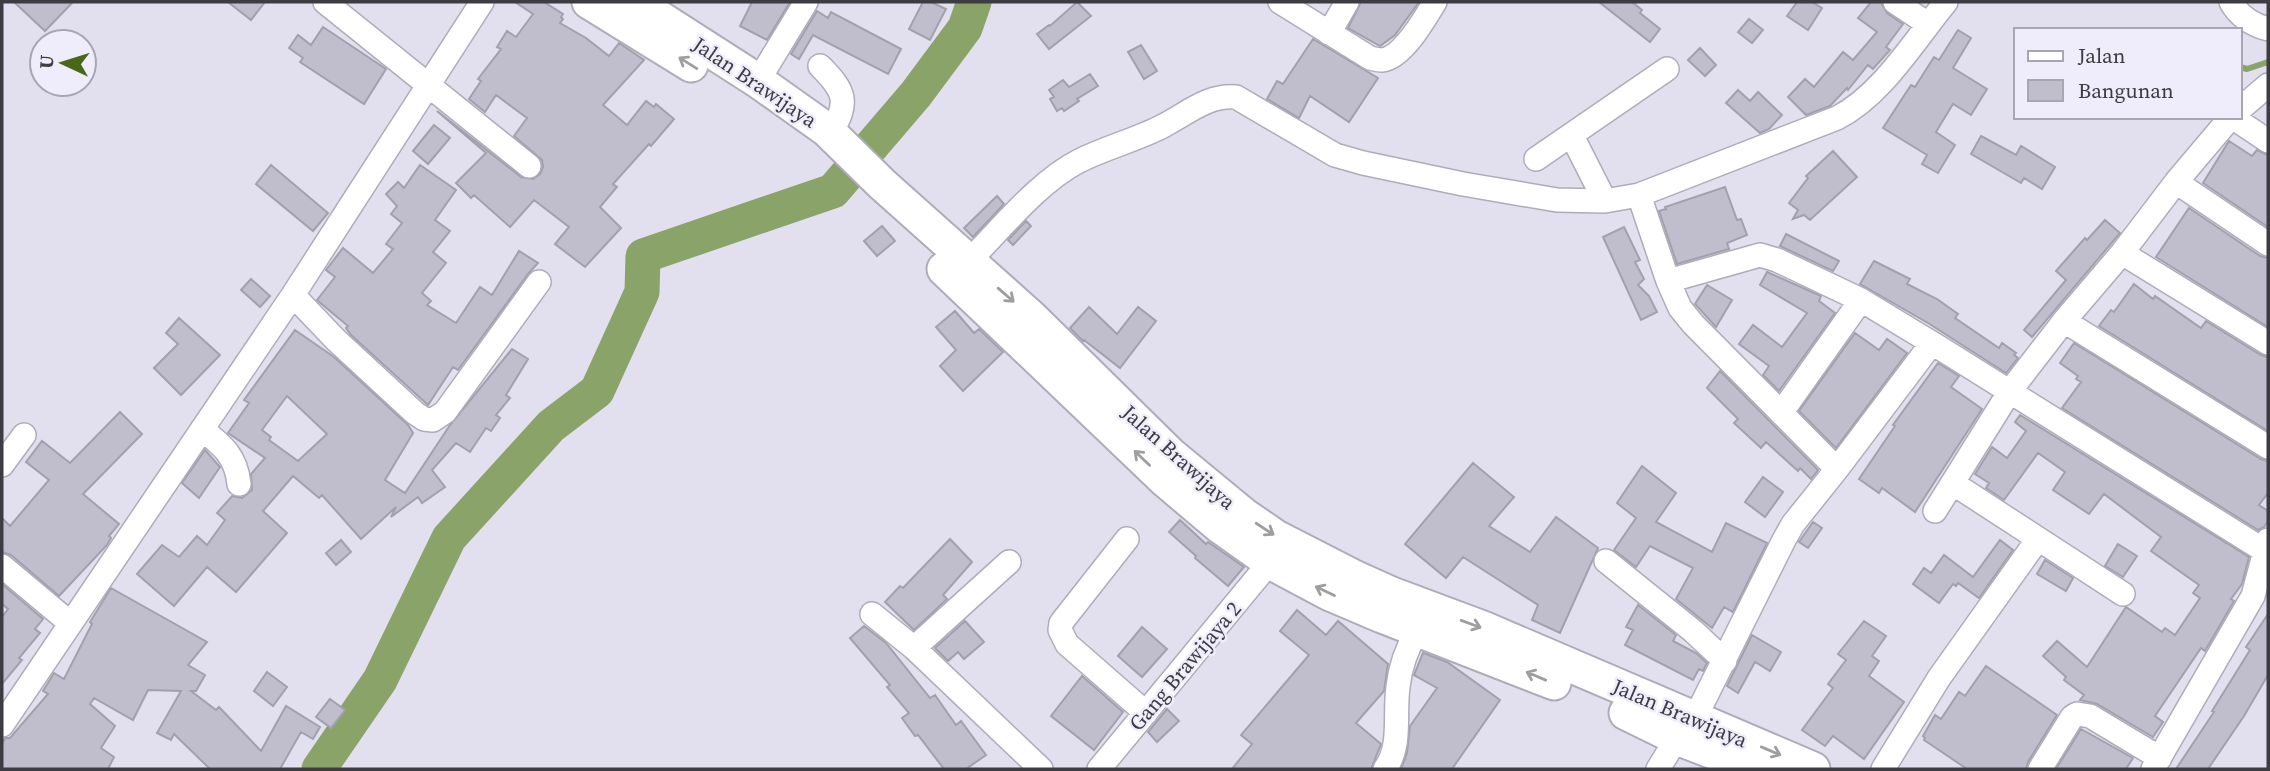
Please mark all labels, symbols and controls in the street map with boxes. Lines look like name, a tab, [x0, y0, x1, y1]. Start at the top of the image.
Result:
north arrow	[28, 28, 98, 98]
legend	[2014, 28, 2242, 119]
street label: Jalan Brawijaya	[686, 29, 823, 134]
text: Jalan	[2077, 41, 2126, 70]
text: U	[33, 54, 60, 70]
one-way arrow	[679, 56, 698, 71]
text: Bangunan	[2078, 76, 2174, 105]
one-way arrow	[997, 287, 1015, 303]
street label: Jalan Brawijaya	[1115, 397, 1242, 516]
one-way arrow	[1134, 449, 1151, 466]
one-way arrow	[1255, 522, 1274, 536]
one-way arrow	[1315, 583, 1336, 597]
street label: Gang Brawijaya 2	[1122, 595, 1248, 737]
one-way arrow	[1460, 618, 1482, 631]
one-way arrow	[1526, 669, 1547, 682]
street label: Jalan Brawijaya	[1607, 671, 1752, 755]
one-way arrow	[1760, 745, 1781, 758]

